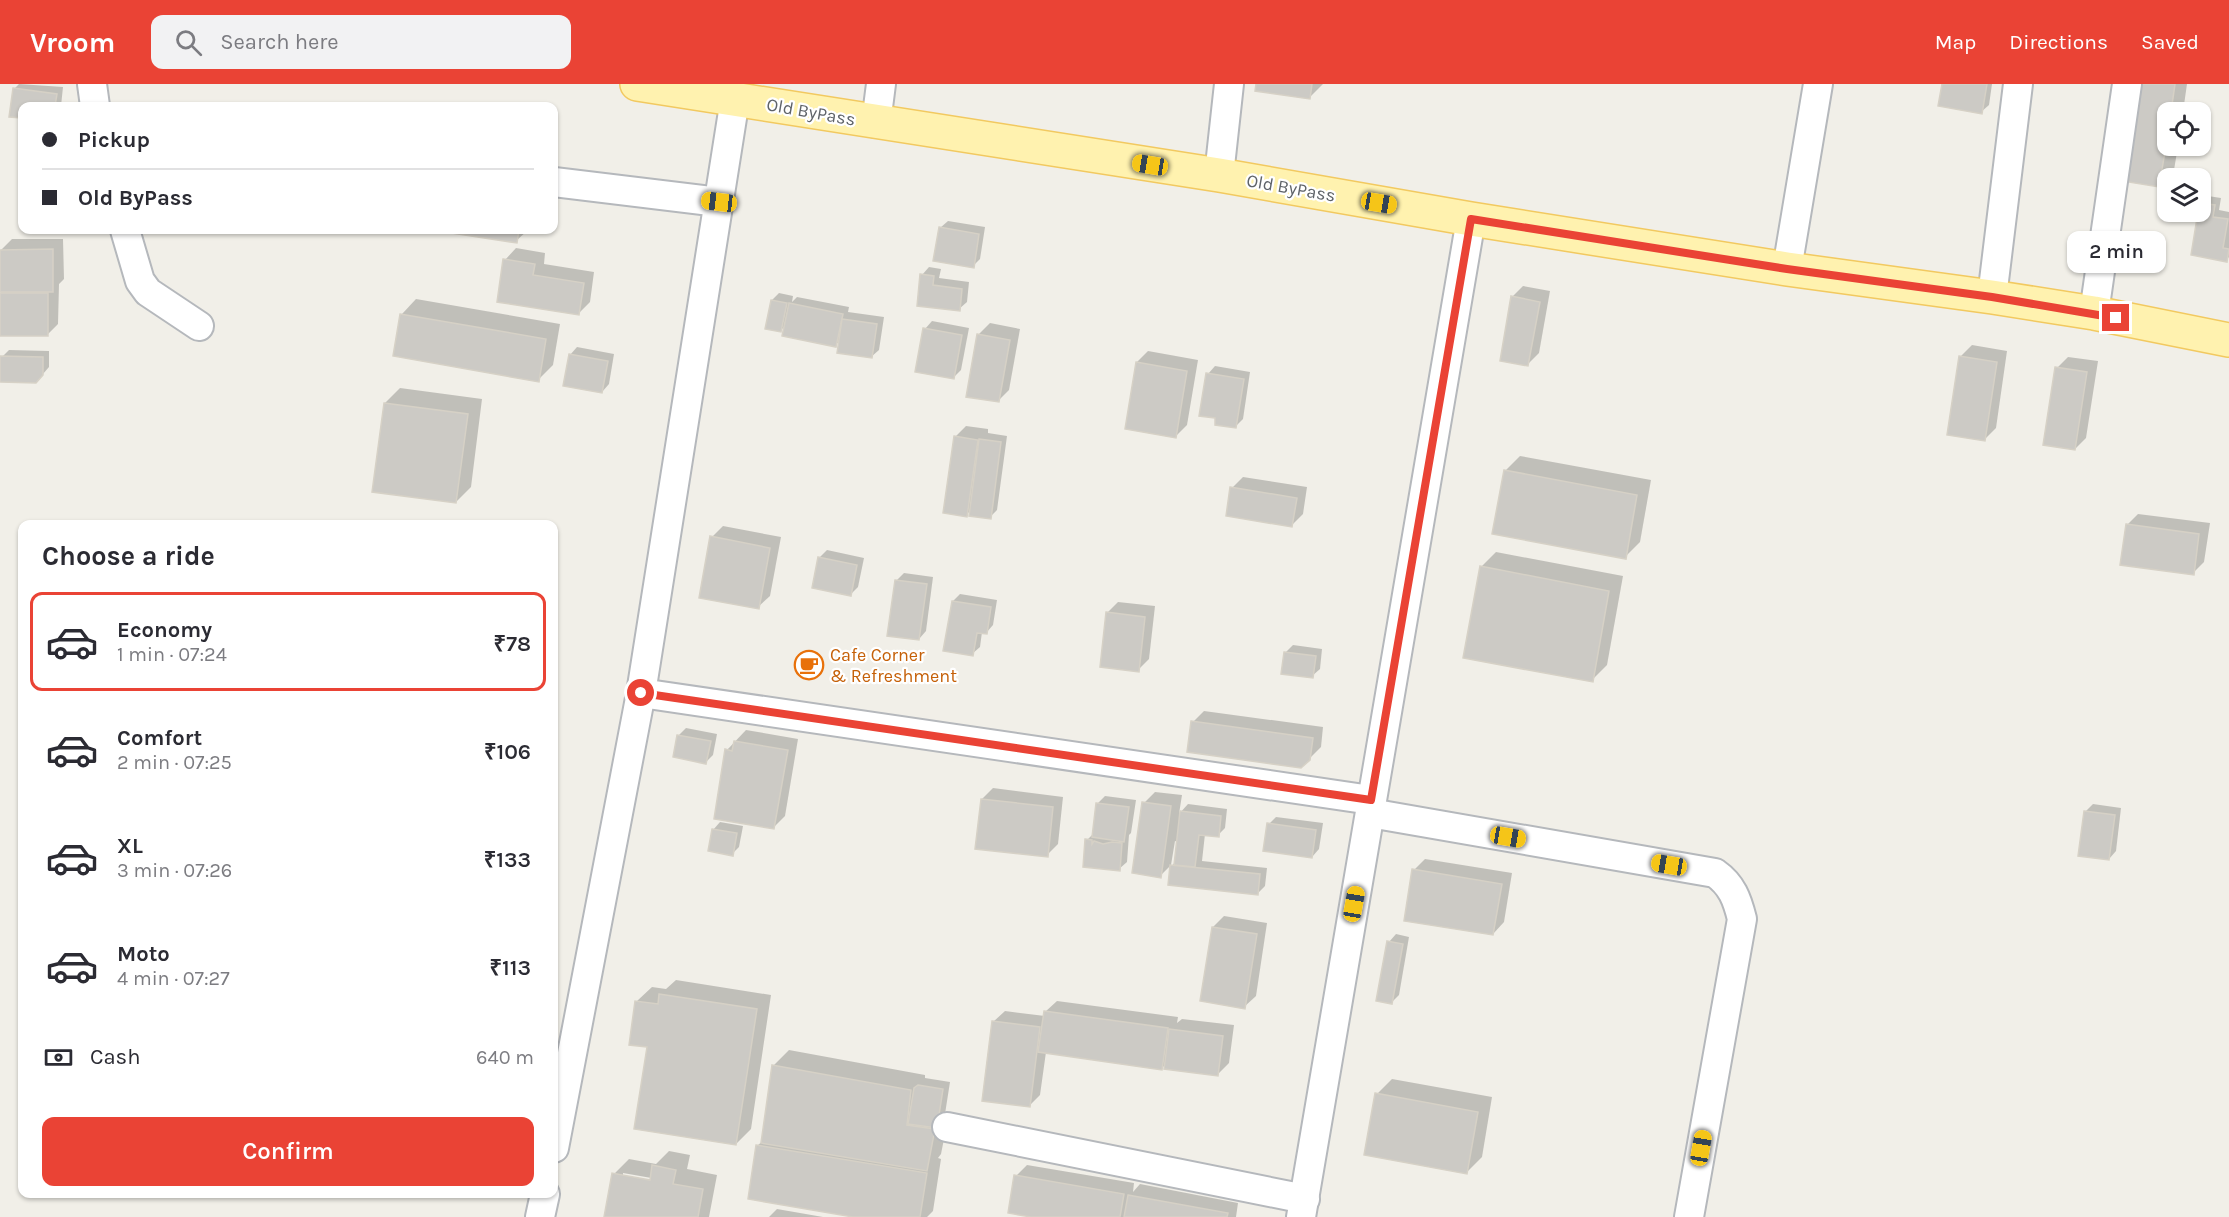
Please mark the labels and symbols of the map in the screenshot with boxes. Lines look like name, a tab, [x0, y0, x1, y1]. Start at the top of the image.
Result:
street label: Old ByPass	[765, 93, 857, 131]
car	[1131, 153, 1169, 177]
street label: Old ByPass	[1245, 169, 1337, 207]
car	[700, 191, 738, 213]
car	[1360, 191, 1398, 215]
callout: 2 min	[2066, 231, 2166, 273]
route end	[2102, 304, 2129, 331]
place label: Cafe Corner & Refreshment	[830, 644, 957, 687]
cafe icon: Cafe Corner & Refreshment	[793, 649, 825, 681]
route start	[627, 679, 654, 706]
car	[1489, 825, 1527, 849]
car	[1650, 853, 1688, 877]
car	[1342, 885, 1366, 923]
car	[1689, 1129, 1713, 1167]

